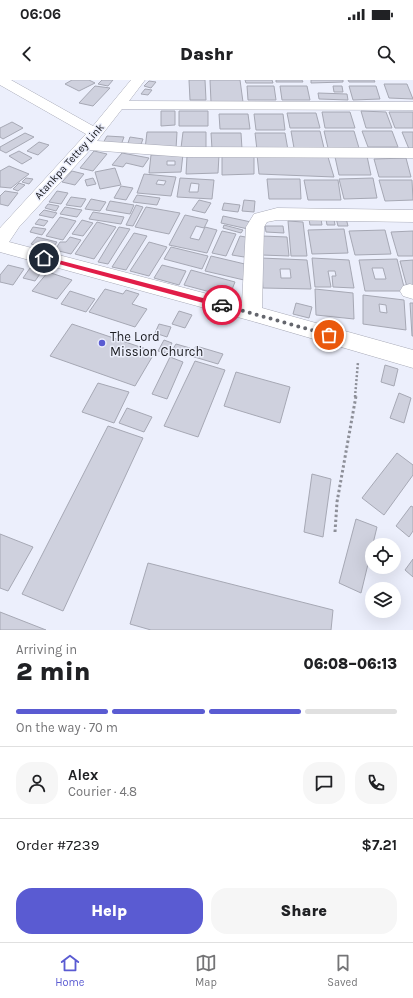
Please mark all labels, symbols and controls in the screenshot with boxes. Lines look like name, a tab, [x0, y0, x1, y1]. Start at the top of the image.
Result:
text: 06:06	[20, 5, 61, 23]
icon: back	[16, 43, 38, 65]
text: Dashr	[180, 43, 233, 65]
icon: search	[375, 43, 397, 65]
street label: Atankpa Tettey Link	[32, 121, 107, 202]
pin	[27, 241, 61, 275]
icon: home	[33, 247, 55, 269]
courier	[202, 285, 242, 325]
icon: car	[211, 294, 233, 316]
pin	[312, 318, 346, 352]
icon: bag	[318, 324, 340, 346]
place label: The Lord Mission Church	[110, 329, 203, 359]
marker: The Lord Mission Church	[97, 338, 107, 348]
map controls	[365, 538, 401, 618]
button: locate	[365, 538, 401, 574]
button: layers	[365, 582, 401, 618]
text: Arriving in	[16, 642, 77, 657]
text: 06:08–06:13	[304, 655, 397, 673]
text: 2 min	[16, 656, 91, 687]
text: On the way · 70 m	[16, 720, 118, 735]
button: person	[16, 762, 58, 804]
button: chat	[303, 762, 345, 804]
button: phone	[355, 762, 397, 804]
text: Alex	[68, 766, 98, 784]
text: Courier · 4.8	[68, 784, 137, 799]
text: Order #7239	[16, 836, 99, 854]
text: $7.21	[362, 836, 397, 854]
button: Help	[16, 888, 203, 934]
button: Share	[211, 888, 397, 934]
tab: Home	[55, 952, 85, 989]
tab: Map	[195, 952, 217, 989]
tab: Saved	[327, 952, 358, 989]

